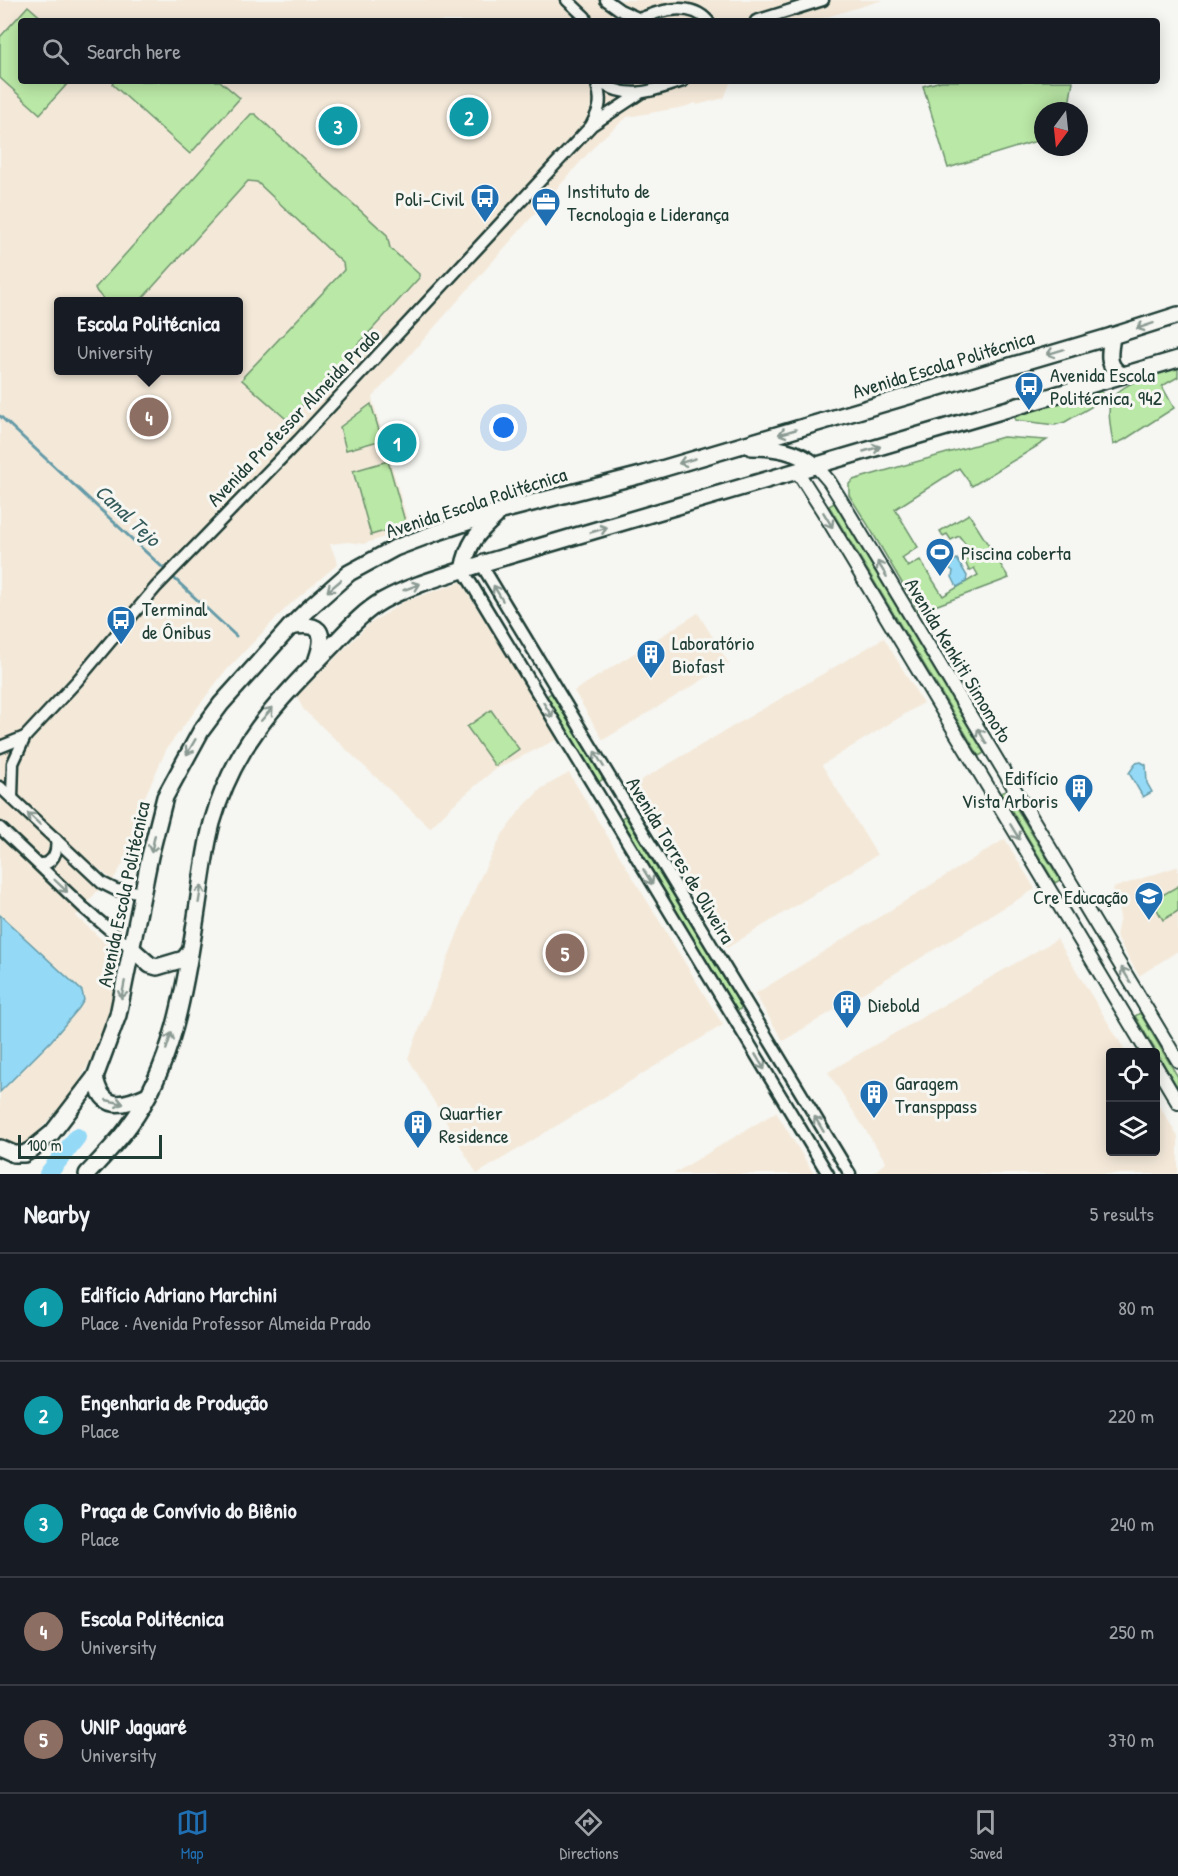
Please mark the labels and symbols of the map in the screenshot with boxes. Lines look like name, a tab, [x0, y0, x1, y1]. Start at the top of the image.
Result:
pin: 2	[450, 94, 488, 140]
north arrow	[1034, 102, 1088, 156]
pin: 3	[318, 104, 358, 148]
place label: Instituto de Tecnologia e Liderança	[567, 177, 729, 227]
bus stop icon: Poli-Civil	[469, 182, 501, 224]
place label: Poli-Civil	[395, 185, 465, 212]
office icon: Instituto de Tecnologia e Liderança	[530, 186, 562, 228]
one-way arrow	[1136, 321, 1155, 332]
street label: Avenida Professor Almeida Prado	[201, 322, 385, 512]
street label: Avenida Escola Politécnica	[849, 323, 1037, 405]
one-way arrow	[1046, 347, 1065, 358]
place label: Avenida Escola Politécnica, 942	[1050, 361, 1163, 411]
bus stop icon: Avenida Escola Politécnica, 942	[1013, 370, 1045, 412]
pin: 4	[130, 394, 168, 440]
your location	[489, 413, 518, 442]
pin: 1	[378, 420, 416, 466]
one-way arrow	[778, 427, 797, 438]
one-way arrow	[862, 443, 881, 454]
one-way arrow	[678, 456, 697, 467]
street label: Avenida Escola Politécnica	[382, 460, 570, 544]
water label: Canal Tejo	[89, 477, 168, 554]
one-way arrow	[823, 511, 835, 528]
one-way arrow	[589, 524, 608, 535]
sports icon: Piscina coberta	[924, 536, 956, 578]
place label: Piscina coberta	[961, 539, 1071, 566]
one-way arrow	[876, 561, 888, 578]
street label: Avenida Kenkiti Simomoto	[899, 573, 1019, 747]
one-way arrow	[326, 580, 342, 593]
one-way arrow	[403, 580, 421, 591]
one-way arrow	[492, 585, 504, 602]
place label: Terminal de Ônibus	[142, 595, 211, 645]
bus stop icon: Terminal de Ônibus	[105, 604, 137, 646]
place label: Laboratório Biofast	[672, 629, 754, 679]
building icon: Laboratório Biofast	[635, 638, 667, 680]
one-way arrow	[542, 701, 554, 718]
one-way arrow	[261, 706, 274, 722]
one-way arrow	[976, 728, 988, 745]
one-way arrow	[184, 738, 196, 755]
one-way arrow	[593, 751, 605, 768]
place label: Edifício Vista Arboris	[962, 764, 1058, 814]
street label: Avenida Torres de Oliveira	[621, 772, 742, 948]
building icon: Edifício Vista Arboris	[1063, 772, 1095, 814]
street label: Avenida Escola Politécnica	[90, 799, 156, 989]
one-way arrow	[27, 812, 42, 826]
one-way arrow	[1009, 823, 1021, 840]
one-way arrow	[147, 834, 158, 853]
one-way arrow	[643, 868, 655, 885]
one-way arrow	[54, 878, 69, 893]
school or university icon: Cre Educação	[1133, 880, 1165, 922]
place label: Cre Educação	[1033, 883, 1128, 910]
one-way arrow	[194, 884, 205, 904]
pin: 5	[546, 930, 584, 976]
one-way arrow	[1120, 967, 1132, 984]
one-way arrow	[117, 980, 128, 1000]
building icon: Diebold	[831, 988, 863, 1030]
place label: Diebold	[868, 991, 920, 1018]
one-way arrow	[165, 1032, 176, 1051]
one-way arrow	[755, 1053, 767, 1070]
place label: Garagem Transppass	[895, 1069, 977, 1119]
building icon: Garagem Transppass	[858, 1078, 890, 1120]
one-way arrow	[105, 1096, 124, 1108]
place label: Quartier Residence	[439, 1099, 509, 1149]
building icon: Quartier Residence	[402, 1108, 434, 1150]
one-way arrow	[813, 1116, 825, 1133]
scale bar	[18, 1132, 162, 1160]

